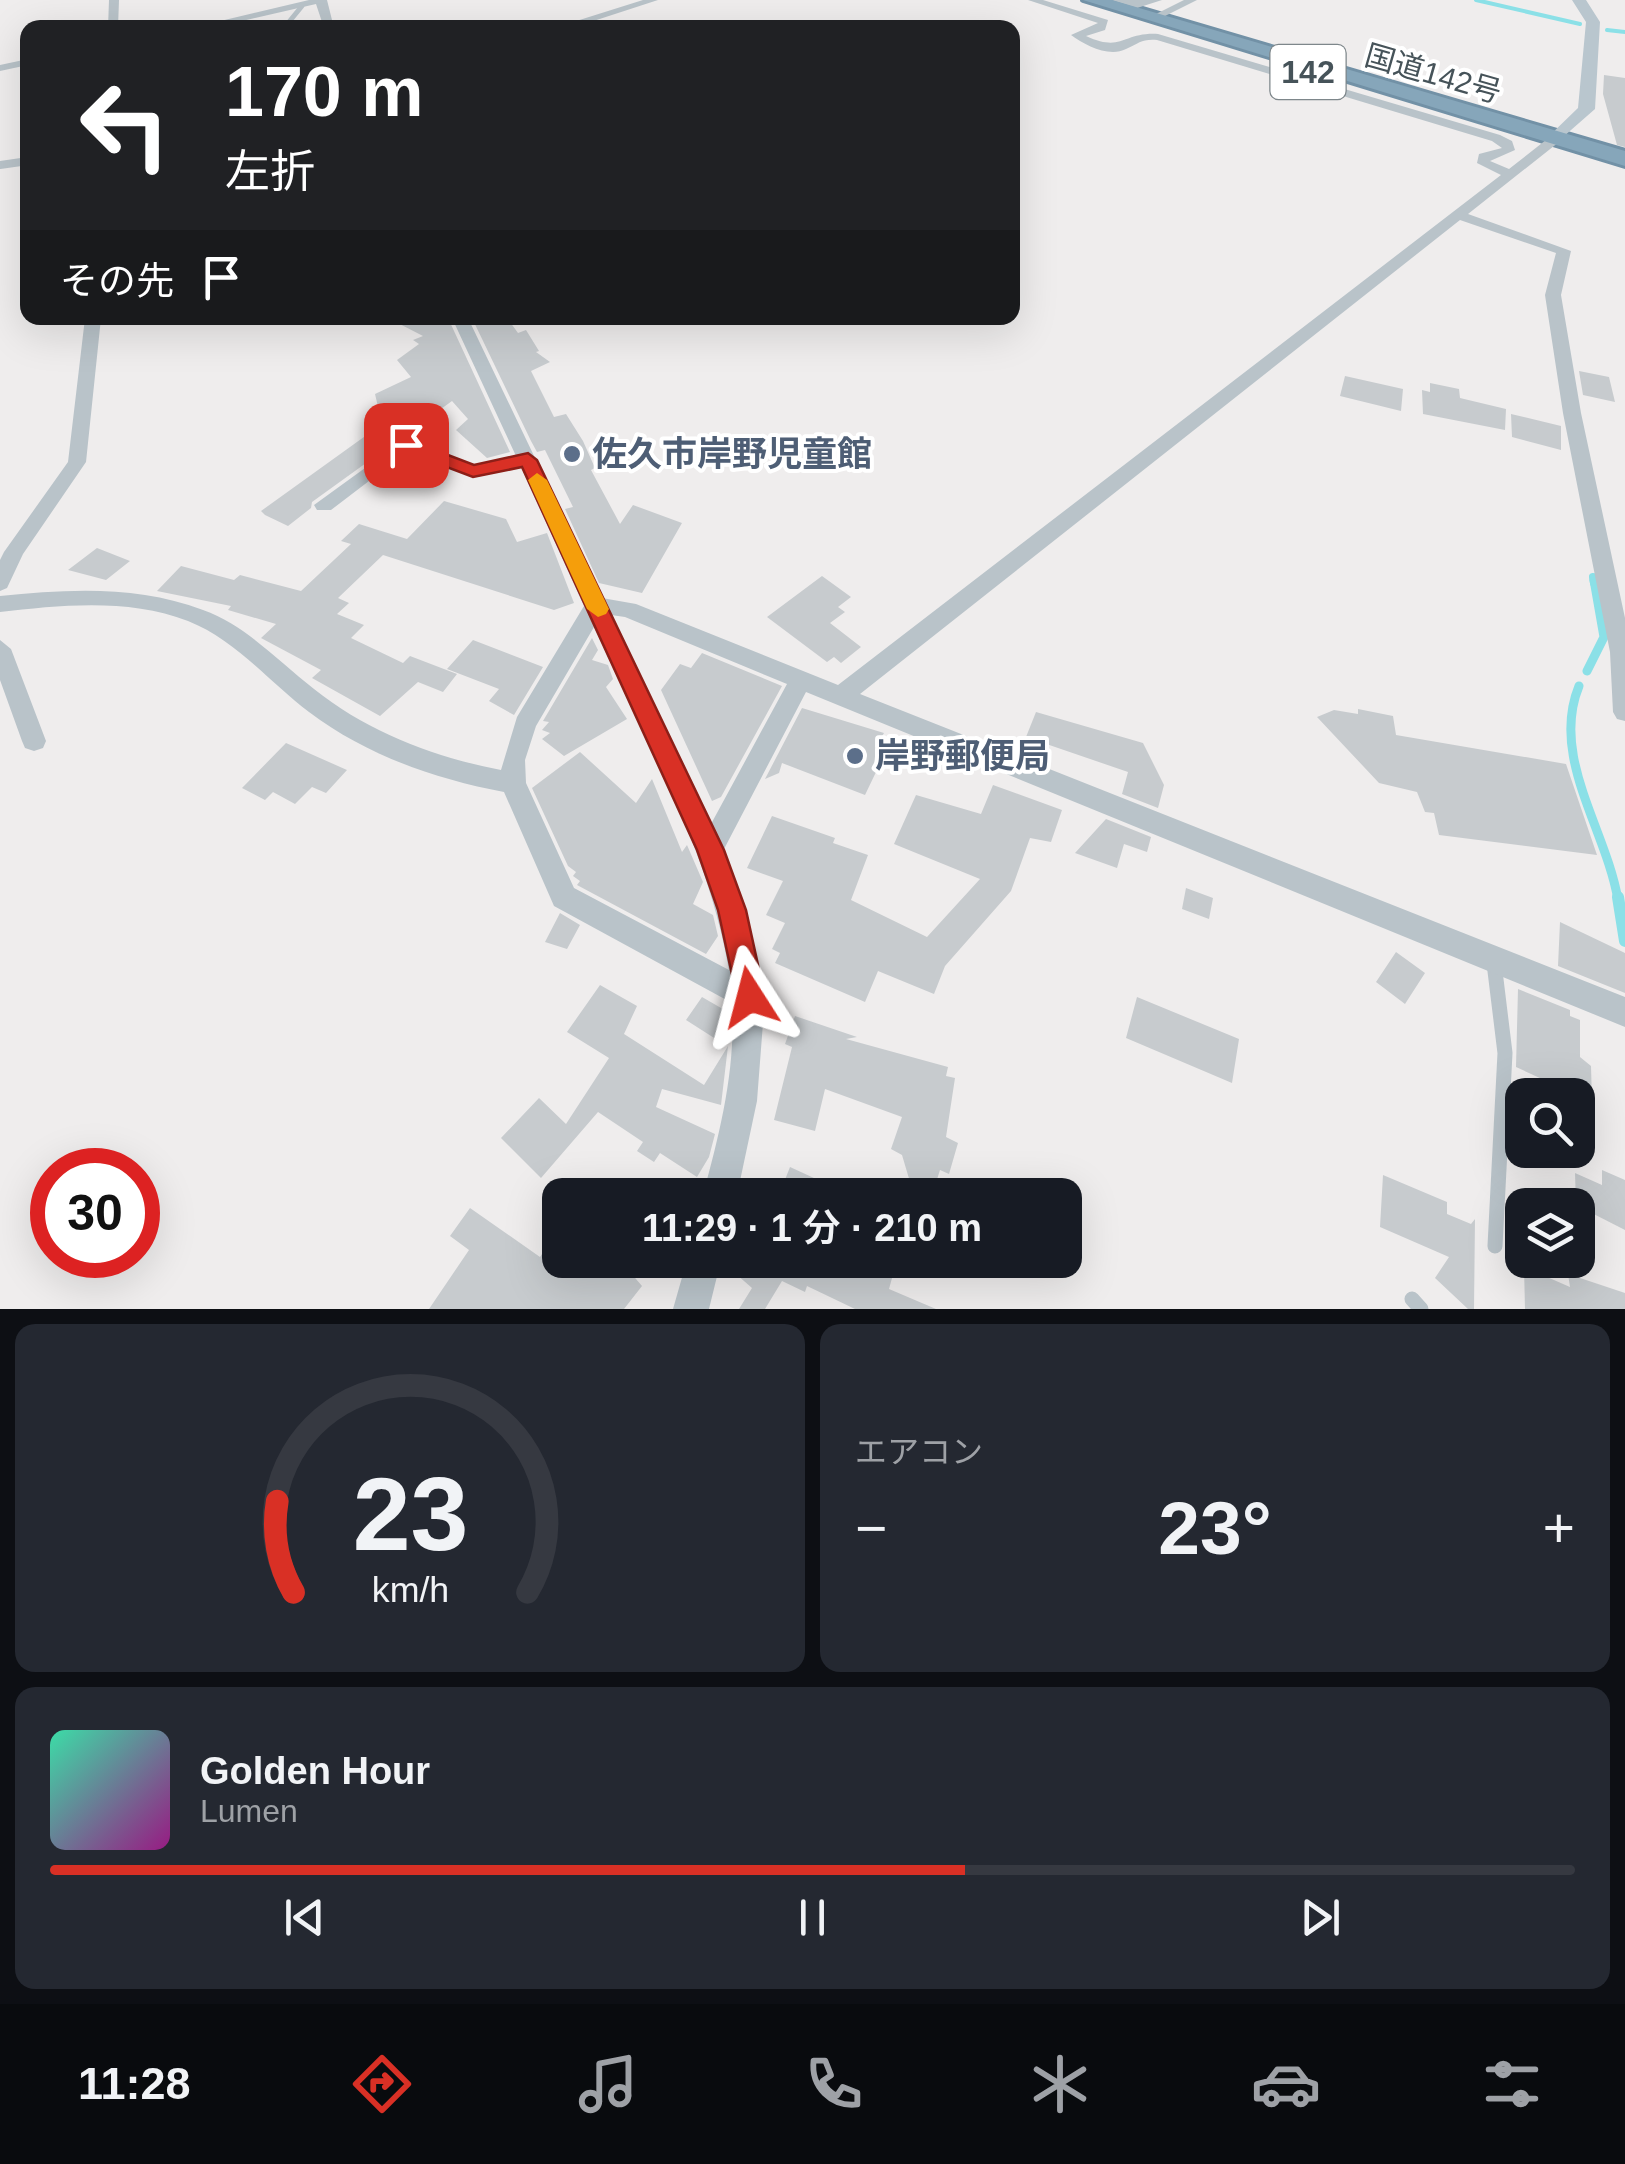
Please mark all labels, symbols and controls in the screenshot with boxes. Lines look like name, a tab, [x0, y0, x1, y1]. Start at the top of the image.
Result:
street label: 国道142号	[1361, 38, 1505, 109]
road number: 142	[1270, 45, 1346, 99]
text: 170 m	[225, 53, 423, 131]
icon: left	[60, 60, 190, 190]
text: 左折	[225, 146, 315, 197]
icon: arrive	[194, 250, 249, 305]
text: その先	[60, 260, 174, 302]
pin	[364, 403, 449, 488]
icon: arrive	[379, 418, 434, 473]
place label: 佐久市岸野児童館	[592, 434, 872, 473]
marker: 佐久市岸野児童館	[561, 443, 583, 465]
place label: 岸野郵便局	[875, 736, 1050, 775]
marker: 岸野郵便局	[844, 745, 866, 767]
position arrow	[698, 945, 802, 1049]
map controls	[1505, 1078, 1595, 1278]
button: search	[1505, 1078, 1595, 1168]
speed limit sign: 30	[30, 1148, 160, 1278]
button: layers	[1505, 1188, 1595, 1278]
text: 11:29 · 1 分 · 210 m	[642, 1207, 982, 1249]
text: エアコン	[855, 1434, 983, 1470]
text: 23	[352, 1456, 468, 1572]
text: 23°	[1158, 1486, 1272, 1570]
text: −	[855, 1497, 887, 1559]
text: +	[1543, 1497, 1575, 1559]
text: km/h	[371, 1570, 449, 1610]
text: Golden Hour	[200, 1750, 430, 1792]
text: Lumen	[200, 1793, 298, 1829]
icon: previous	[277, 1890, 332, 1945]
icon: pause	[785, 1890, 840, 1945]
icon: next	[1293, 1890, 1348, 1945]
icon: directions	[347, 2049, 417, 2119]
icon: music	[573, 2049, 643, 2119]
icon: phone	[799, 2049, 869, 2119]
icon: climate	[1025, 2049, 1095, 2119]
icon: car	[1251, 2049, 1321, 2119]
icon: filters	[1477, 2049, 1547, 2119]
text: 11:28	[78, 2058, 191, 2109]

